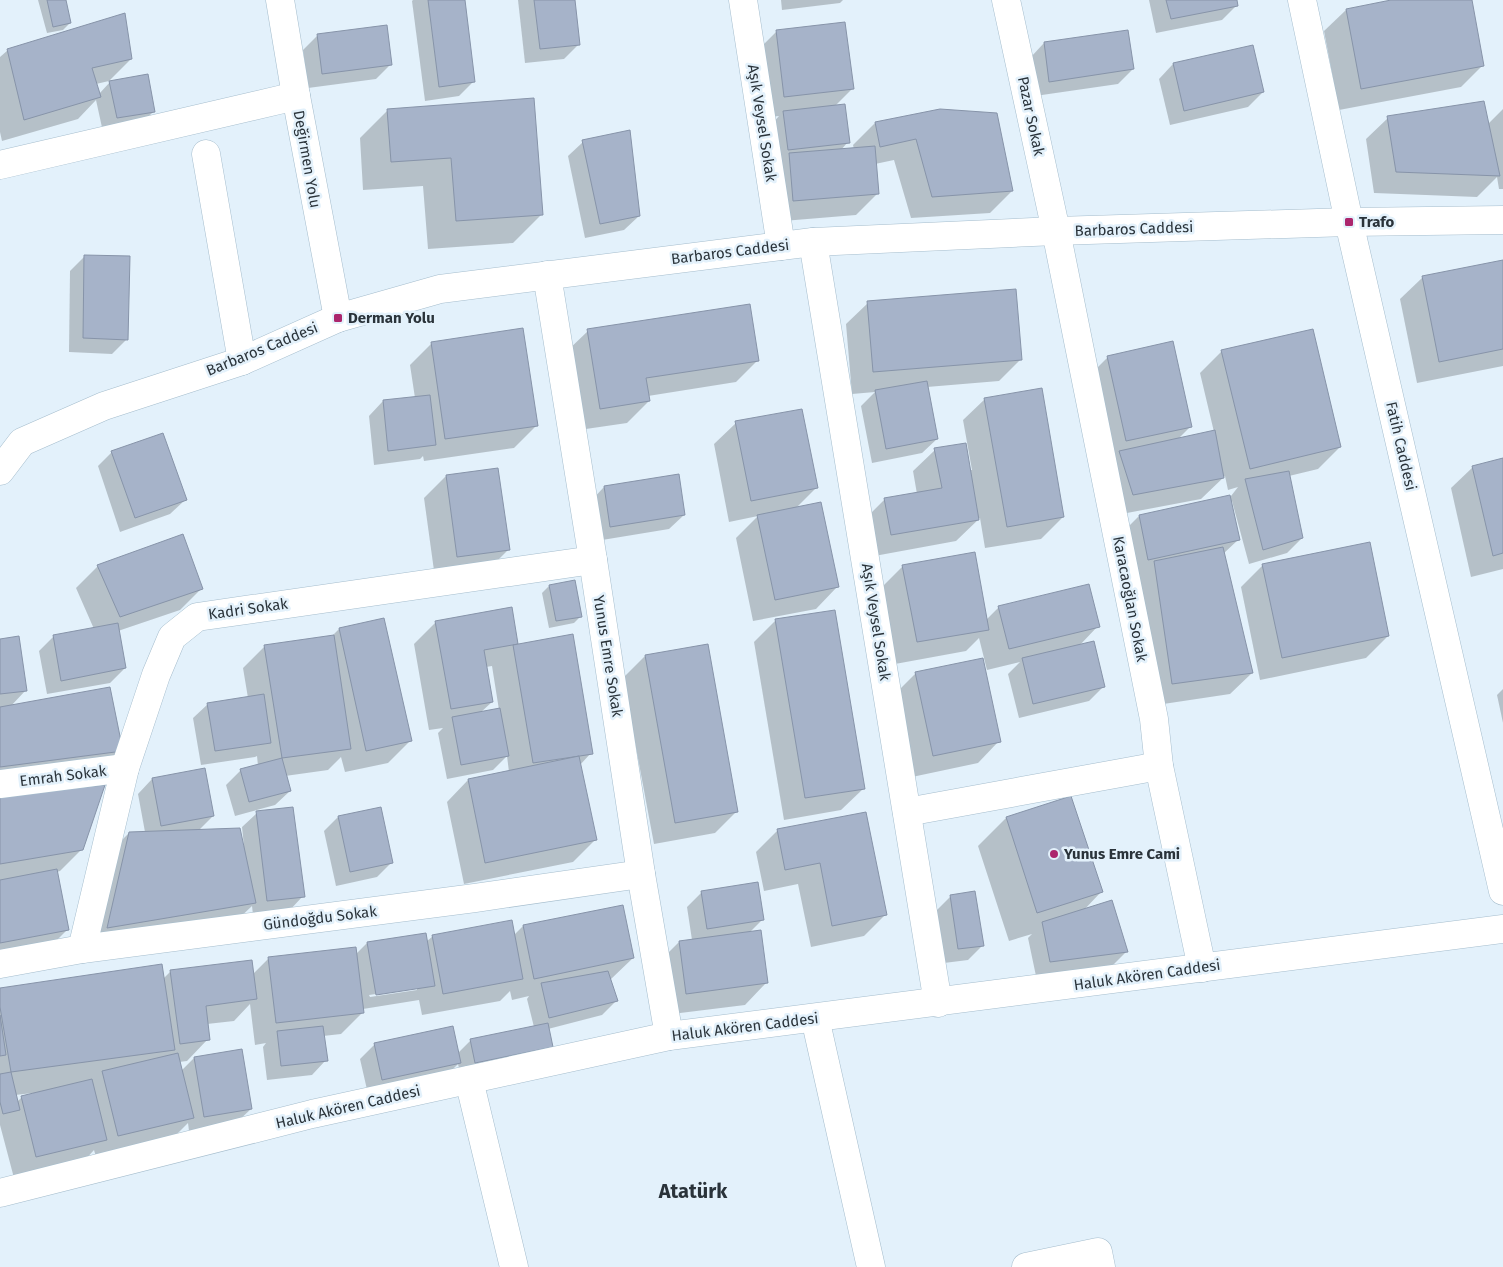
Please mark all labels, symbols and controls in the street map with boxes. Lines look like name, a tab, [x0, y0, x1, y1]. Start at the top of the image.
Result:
street label: Aşık Veysel Sokak	[744, 63, 780, 183]
street label: Pazar Sokak	[1014, 75, 1048, 158]
street label: Değirmen Yolu	[290, 109, 324, 209]
place label: Trafo	[1359, 213, 1395, 231]
marker: Trafo	[1343, 216, 1355, 228]
street label: Barbaros Caddesi	[1074, 218, 1194, 240]
street label: Barbaros Caddesi	[670, 236, 790, 268]
place label: Derman Yolu	[348, 309, 435, 327]
marker: Derman Yolu	[332, 312, 344, 324]
street label: Barbaros Caddesi	[204, 318, 320, 380]
street label: Fatih Caddesi	[1382, 400, 1420, 492]
street label: Karacaoğlan Sokak	[1109, 535, 1151, 664]
street label: Aşık Veysel Sokak	[858, 562, 894, 682]
street label: Kadri Sokak	[207, 594, 289, 623]
street label: Yunus Emre Sokak	[589, 594, 627, 719]
street label: Emrah Sokak	[19, 762, 108, 790]
place label: Yunus Emre Cami	[1063, 845, 1180, 863]
marker: Yunus Emre Cami	[1048, 848, 1060, 860]
street label: Gündoğdu Sokak	[262, 902, 378, 934]
street label: Haluk Akören Caddesi	[1072, 956, 1222, 994]
street label: Haluk Akören Caddesi	[670, 1009, 820, 1045]
street label: Haluk Akören Caddesi	[274, 1082, 422, 1132]
district label: Atatürk	[658, 1179, 728, 1203]

